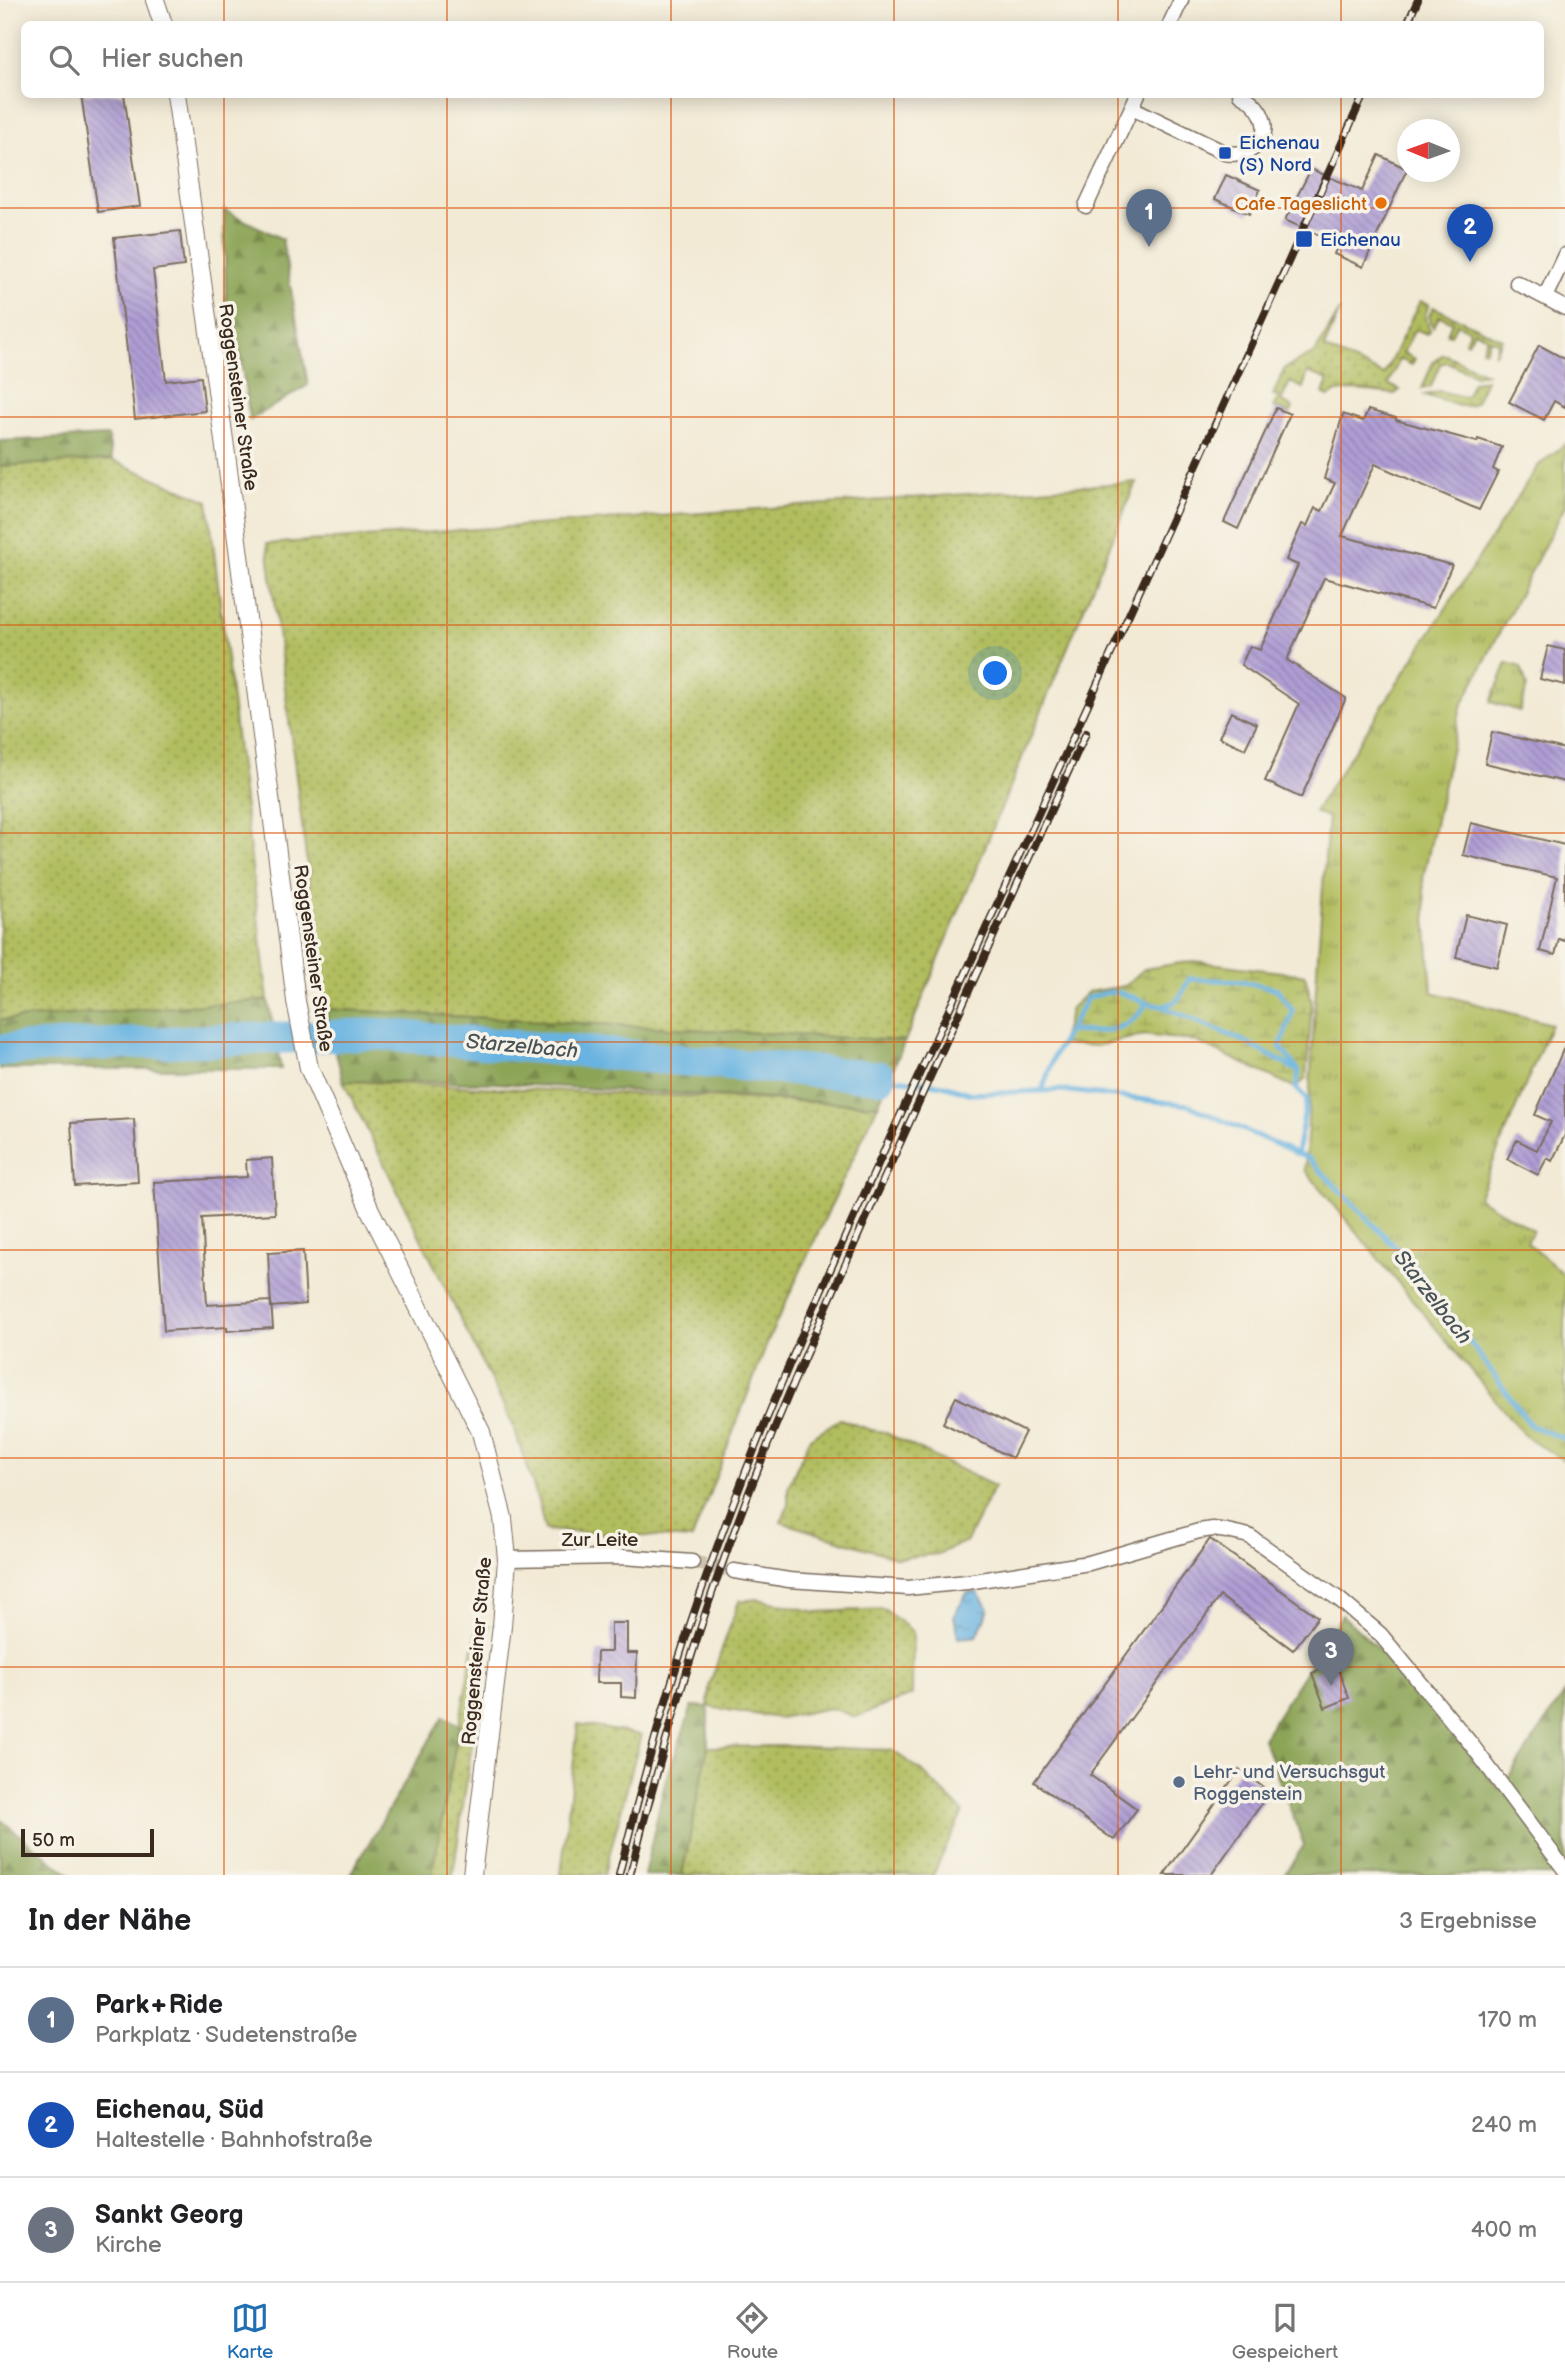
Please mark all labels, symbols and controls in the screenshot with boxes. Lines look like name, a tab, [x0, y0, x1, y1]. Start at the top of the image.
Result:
search box	[21, 21, 1544, 98]
icon: search	[45, 41, 83, 79]
text: Hier suchen	[101, 44, 244, 75]
north arrow	[1397, 119, 1460, 182]
place label: Eichenau (S) Nord	[1239, 132, 1320, 177]
marker: Eichenau (S) Nord	[1217, 145, 1233, 161]
pin: 1	[1126, 189, 1172, 247]
place label: Cafe Tageslicht	[1235, 193, 1367, 216]
marker: Cafe Tageslicht	[1373, 195, 1389, 211]
pin: 2	[1447, 204, 1493, 262]
marker: Eichenau	[1294, 229, 1314, 249]
place label: Eichenau	[1320, 229, 1401, 252]
street label: Roggensteiner Straße	[213, 302, 262, 492]
your location	[978, 656, 1012, 690]
street label: Roggensteiner Straße	[288, 863, 337, 1053]
water label: Starzelbach	[465, 1029, 580, 1064]
water label: Starzelbach	[1388, 1245, 1477, 1350]
street label: Zur Leite	[561, 1529, 638, 1552]
street label: Roggensteiner Straße	[458, 1556, 497, 1746]
pin: 3	[1308, 1628, 1354, 1686]
place label: Lehr- und Versuchsgut Roggenstein	[1193, 1761, 1385, 1806]
marker: Lehr- und Versuchsgut Roggenstein	[1171, 1774, 1187, 1790]
scale bar	[21, 1826, 154, 1858]
text: 50 m	[32, 1829, 75, 1852]
text: In der Nähe	[28, 1903, 191, 1939]
text: 3 Ergebnisse	[1399, 1907, 1537, 1935]
text: Park+Ride	[95, 1990, 223, 2021]
text: 1	[46, 2006, 56, 2034]
text: 170 m	[1478, 2006, 1537, 2034]
text: Parkplatz · Sudetenstraße	[95, 2021, 357, 2049]
text: Eichenau, Süd	[95, 2095, 264, 2126]
text: 2	[44, 2111, 58, 2139]
text: 240 m	[1471, 2111, 1537, 2139]
text: Haltestelle · Bahnhofstraße	[95, 2126, 373, 2154]
text: Sankt Georg	[95, 2200, 243, 2231]
text: 3	[44, 2216, 58, 2244]
text: 400 m	[1471, 2216, 1537, 2244]
text: Kirche	[95, 2231, 162, 2259]
tab: Karte	[227, 2299, 273, 2364]
tab: Route	[727, 2299, 778, 2364]
tab: Gespeichert	[1232, 2299, 1338, 2364]

